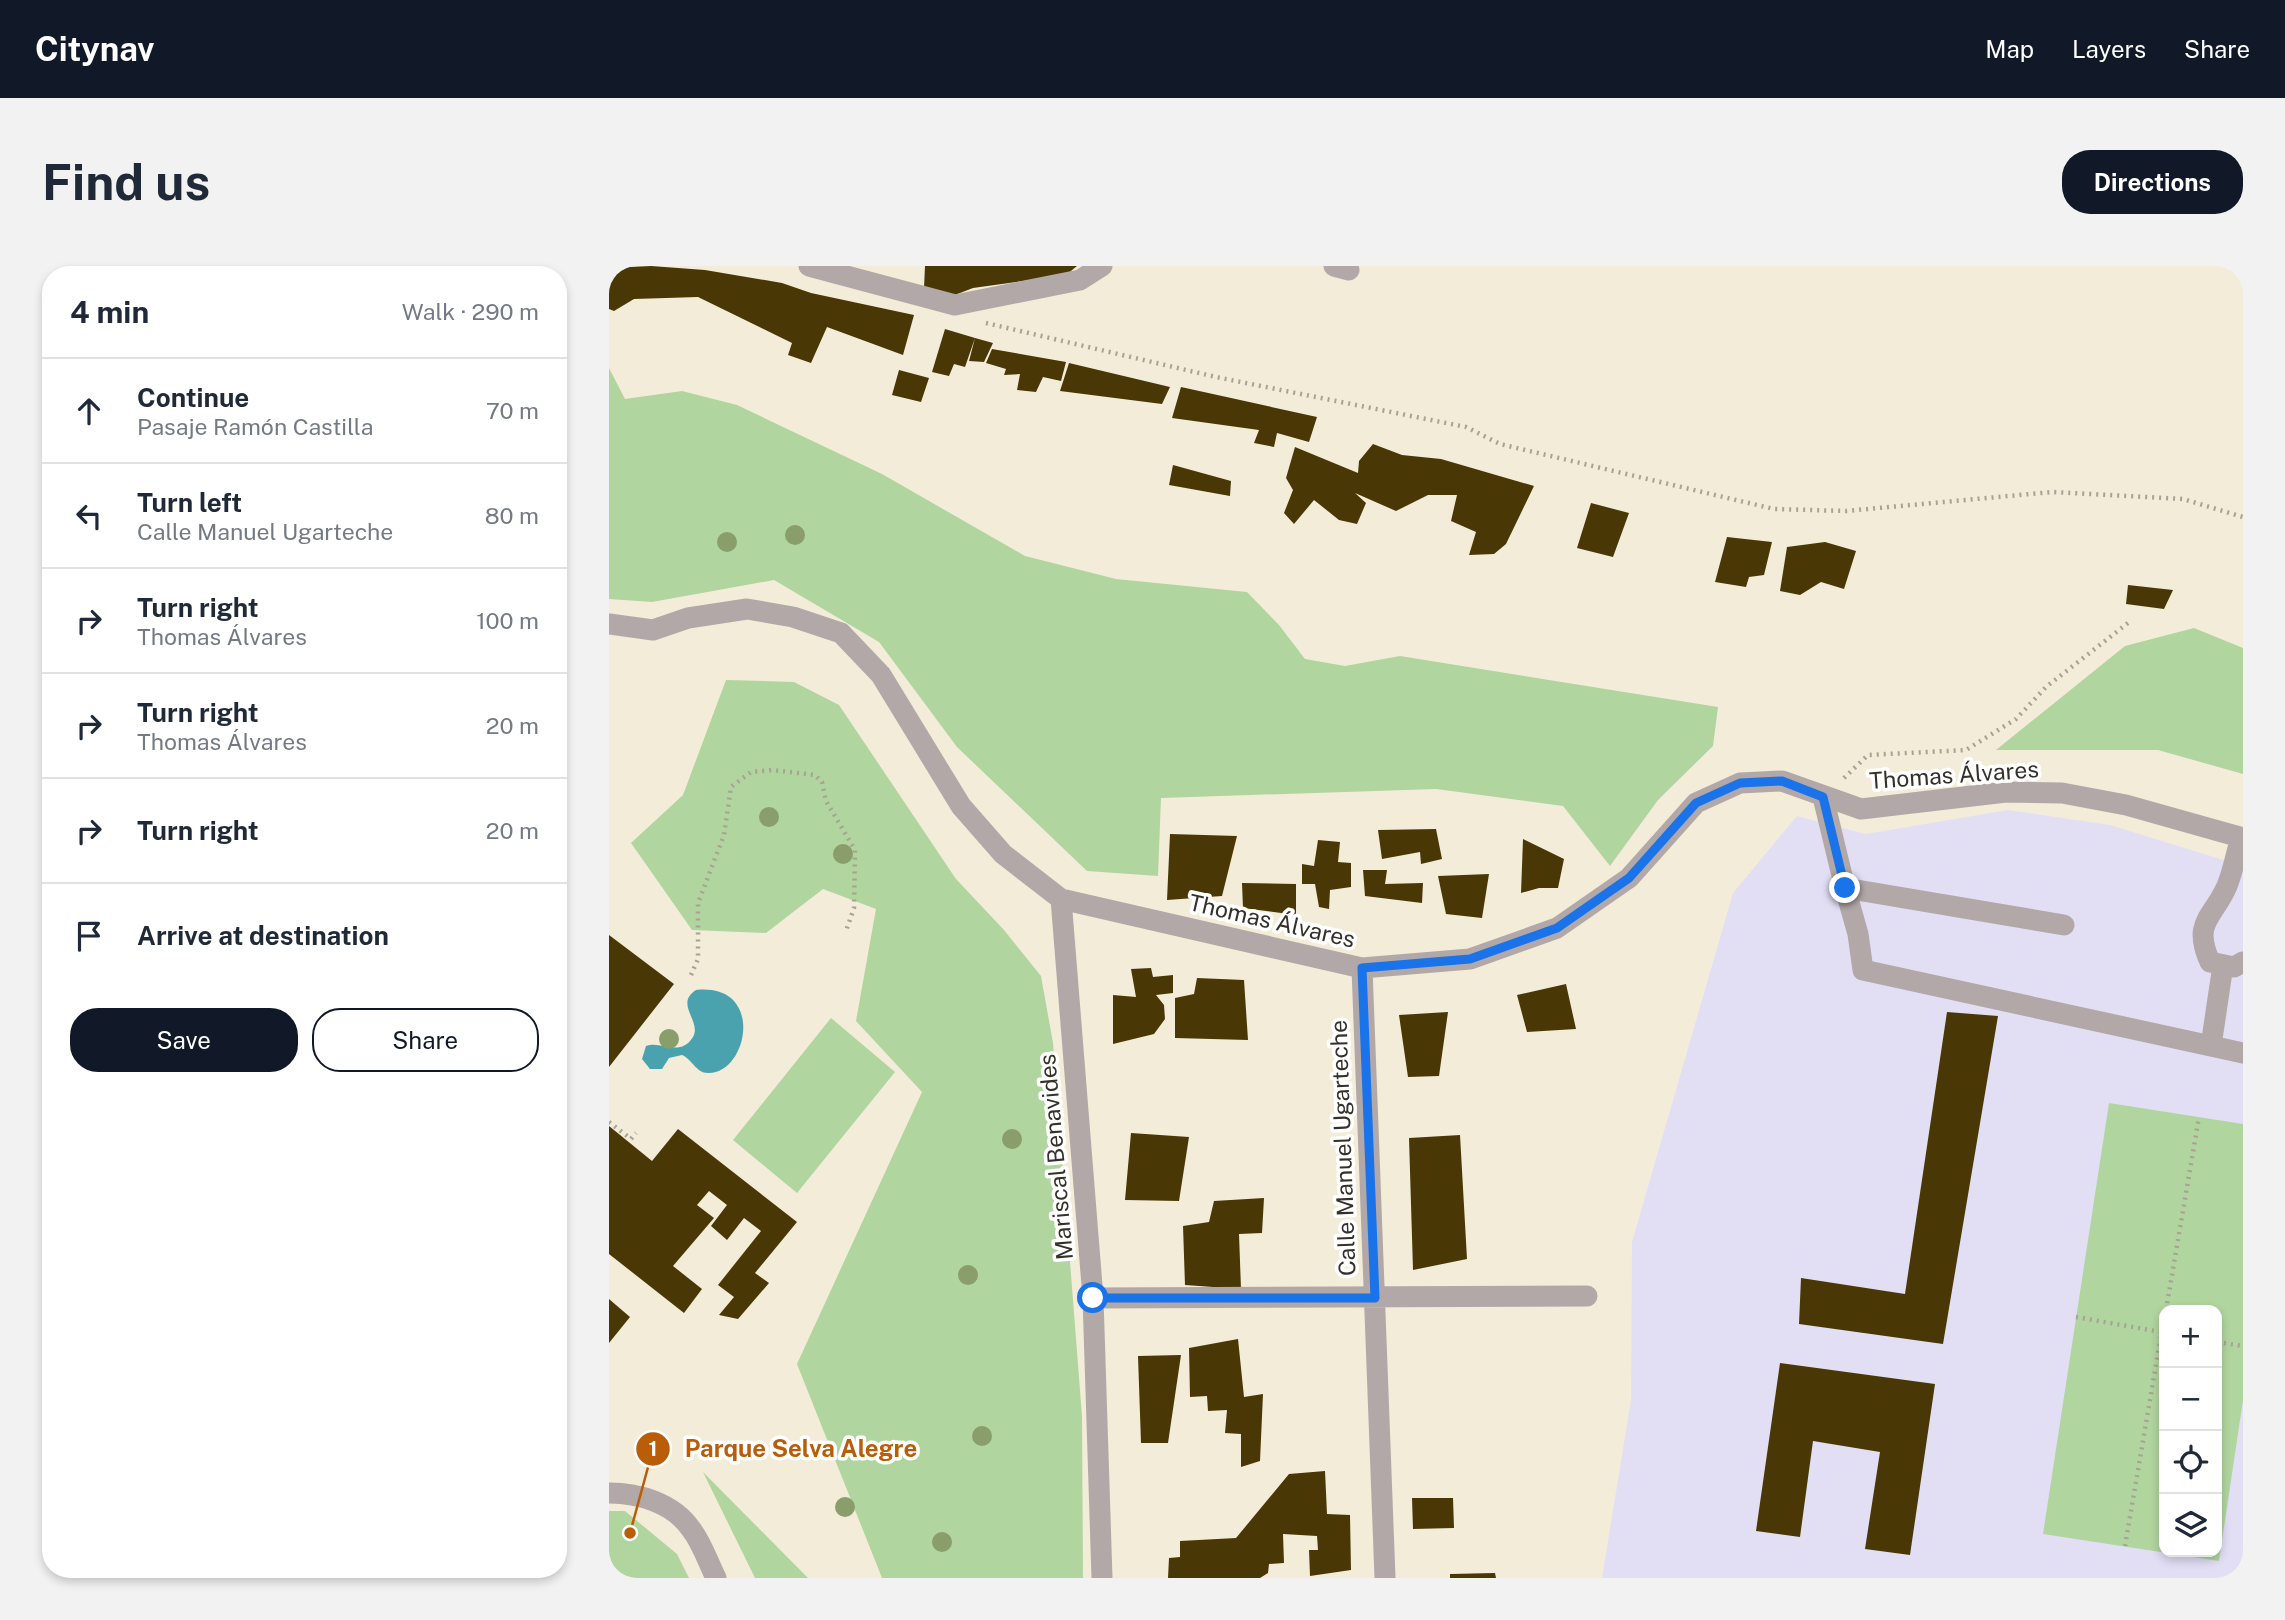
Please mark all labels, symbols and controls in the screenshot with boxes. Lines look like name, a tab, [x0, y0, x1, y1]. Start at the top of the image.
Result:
text: Citynav	[35, 30, 155, 68]
text: Map	[1985, 35, 2034, 63]
text: Layers	[2072, 35, 2146, 63]
text: Share	[2184, 35, 2250, 63]
button: Directions	[2062, 150, 2243, 214]
text: Find us	[42, 153, 210, 211]
text: 4 min	[70, 294, 149, 330]
text: Walk · 290 m	[402, 298, 539, 325]
text: Continue	[137, 382, 249, 413]
icon: ahead	[70, 392, 108, 430]
text: 70 m	[486, 397, 539, 424]
text: Pasaje Ramón Castilla	[137, 413, 373, 440]
text: Turn left	[137, 487, 242, 518]
icon: left	[70, 497, 108, 535]
text: 80 m	[485, 502, 539, 529]
text: Calle Manuel Ugarteche	[137, 518, 393, 545]
text: Turn right	[137, 592, 259, 623]
icon: right	[70, 602, 108, 640]
text: 100 m	[476, 607, 539, 634]
text: Thomas Álvares	[137, 623, 307, 650]
text: Turn right	[137, 697, 259, 728]
icon: right	[70, 707, 108, 745]
text: 20 m	[486, 712, 539, 739]
text: Thomas Álvares	[137, 728, 307, 755]
street label: Thomas Álvares	[1868, 755, 2040, 794]
icon: right	[70, 812, 108, 850]
text: Turn right	[137, 815, 259, 846]
text: 20 m	[486, 817, 539, 844]
route end	[1829, 872, 1860, 903]
street label: Thomas Álvares	[1186, 888, 1358, 953]
icon: arrive	[70, 917, 108, 955]
text: Arrive at destination	[137, 920, 389, 951]
button: Save	[70, 1008, 298, 1072]
button: Share	[312, 1008, 539, 1072]
street label: Calle Manuel Ugarteche	[1325, 1019, 1360, 1277]
street label: Mariscal Benavides	[1033, 1053, 1078, 1261]
route start	[1077, 1282, 1108, 1313]
map controls	[2159, 1305, 2222, 1557]
button: +	[2159, 1305, 2222, 1368]
button: −	[2159, 1368, 2222, 1431]
callout: Parque Selva Alegre	[636, 1426, 931, 1471]
button: locate	[2159, 1431, 2222, 1494]
text: Parque Selva Alegre	[685, 1434, 917, 1462]
text: 1	[649, 1436, 658, 1461]
button: layers	[2159, 1494, 2222, 1557]

